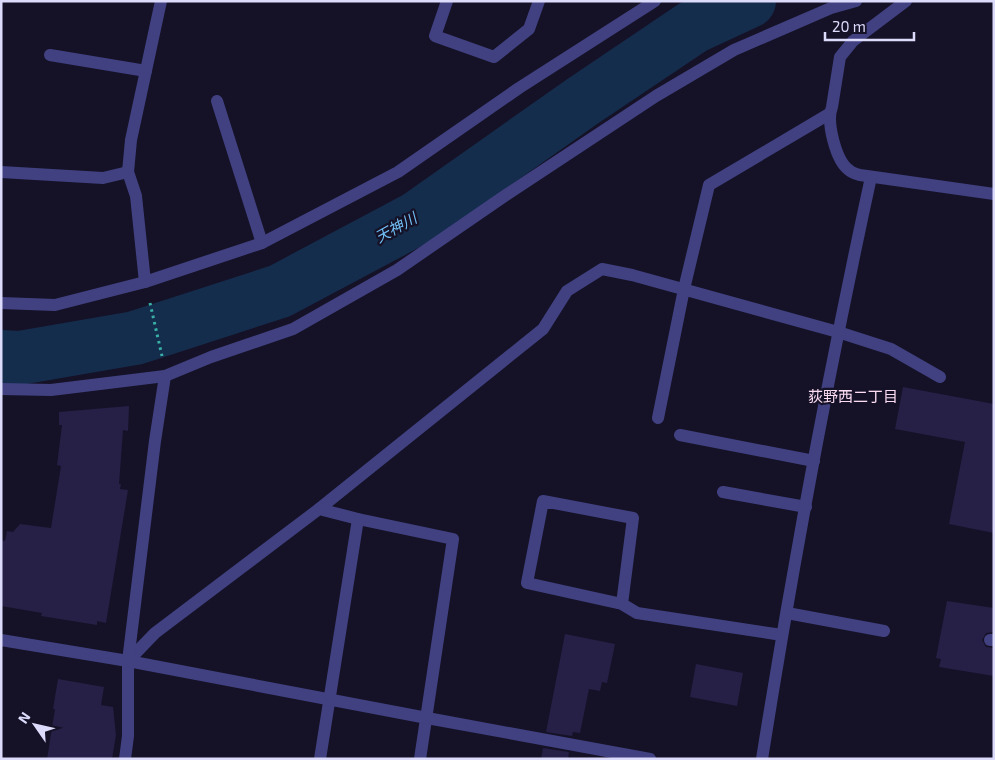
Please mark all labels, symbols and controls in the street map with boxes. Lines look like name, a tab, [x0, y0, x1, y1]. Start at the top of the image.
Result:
scale bar	[825, 10, 914, 42]
text: 20 m	[832, 17, 866, 35]
water label: 天神川	[371, 207, 421, 246]
district label: 荻野西二丁目	[808, 387, 898, 405]
north arrow	[10, 700, 60, 750]
text: N	[14, 709, 34, 726]

